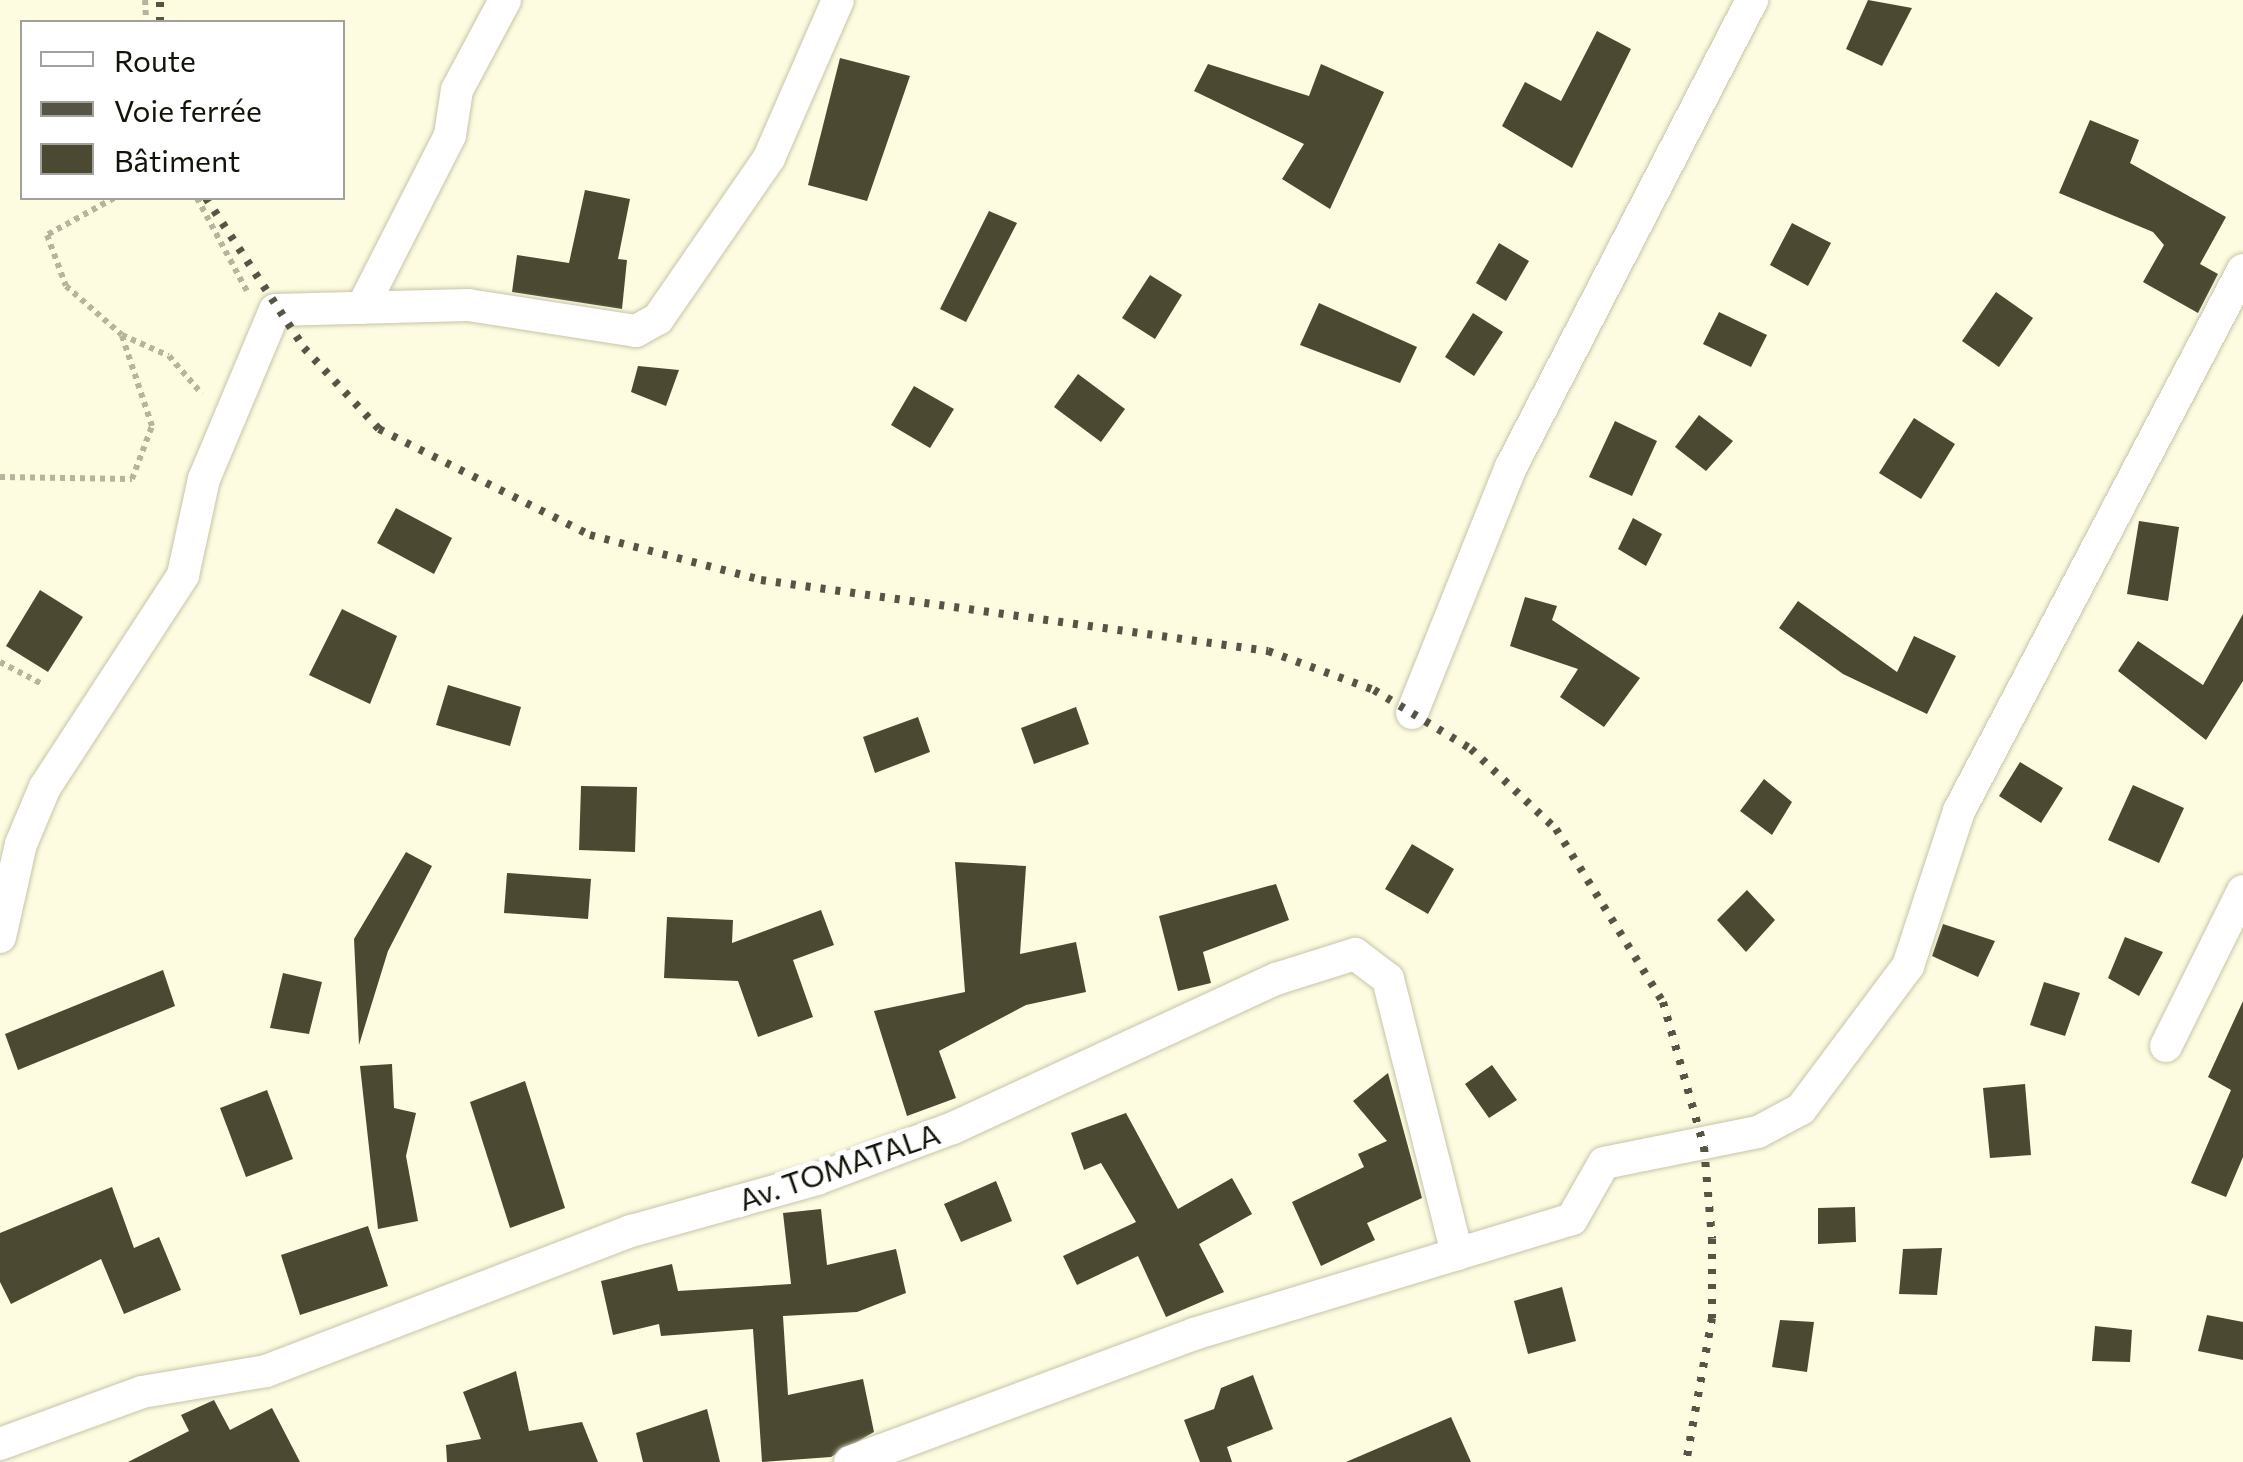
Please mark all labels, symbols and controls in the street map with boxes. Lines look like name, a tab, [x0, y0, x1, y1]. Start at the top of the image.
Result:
legend	[20, 20, 345, 200]
text: Route	[114, 41, 196, 78]
text: Voie ferrée	[114, 91, 262, 128]
text: Bâtiment	[114, 141, 240, 178]
street label: Av. TOMATALA	[734, 1115, 944, 1217]

